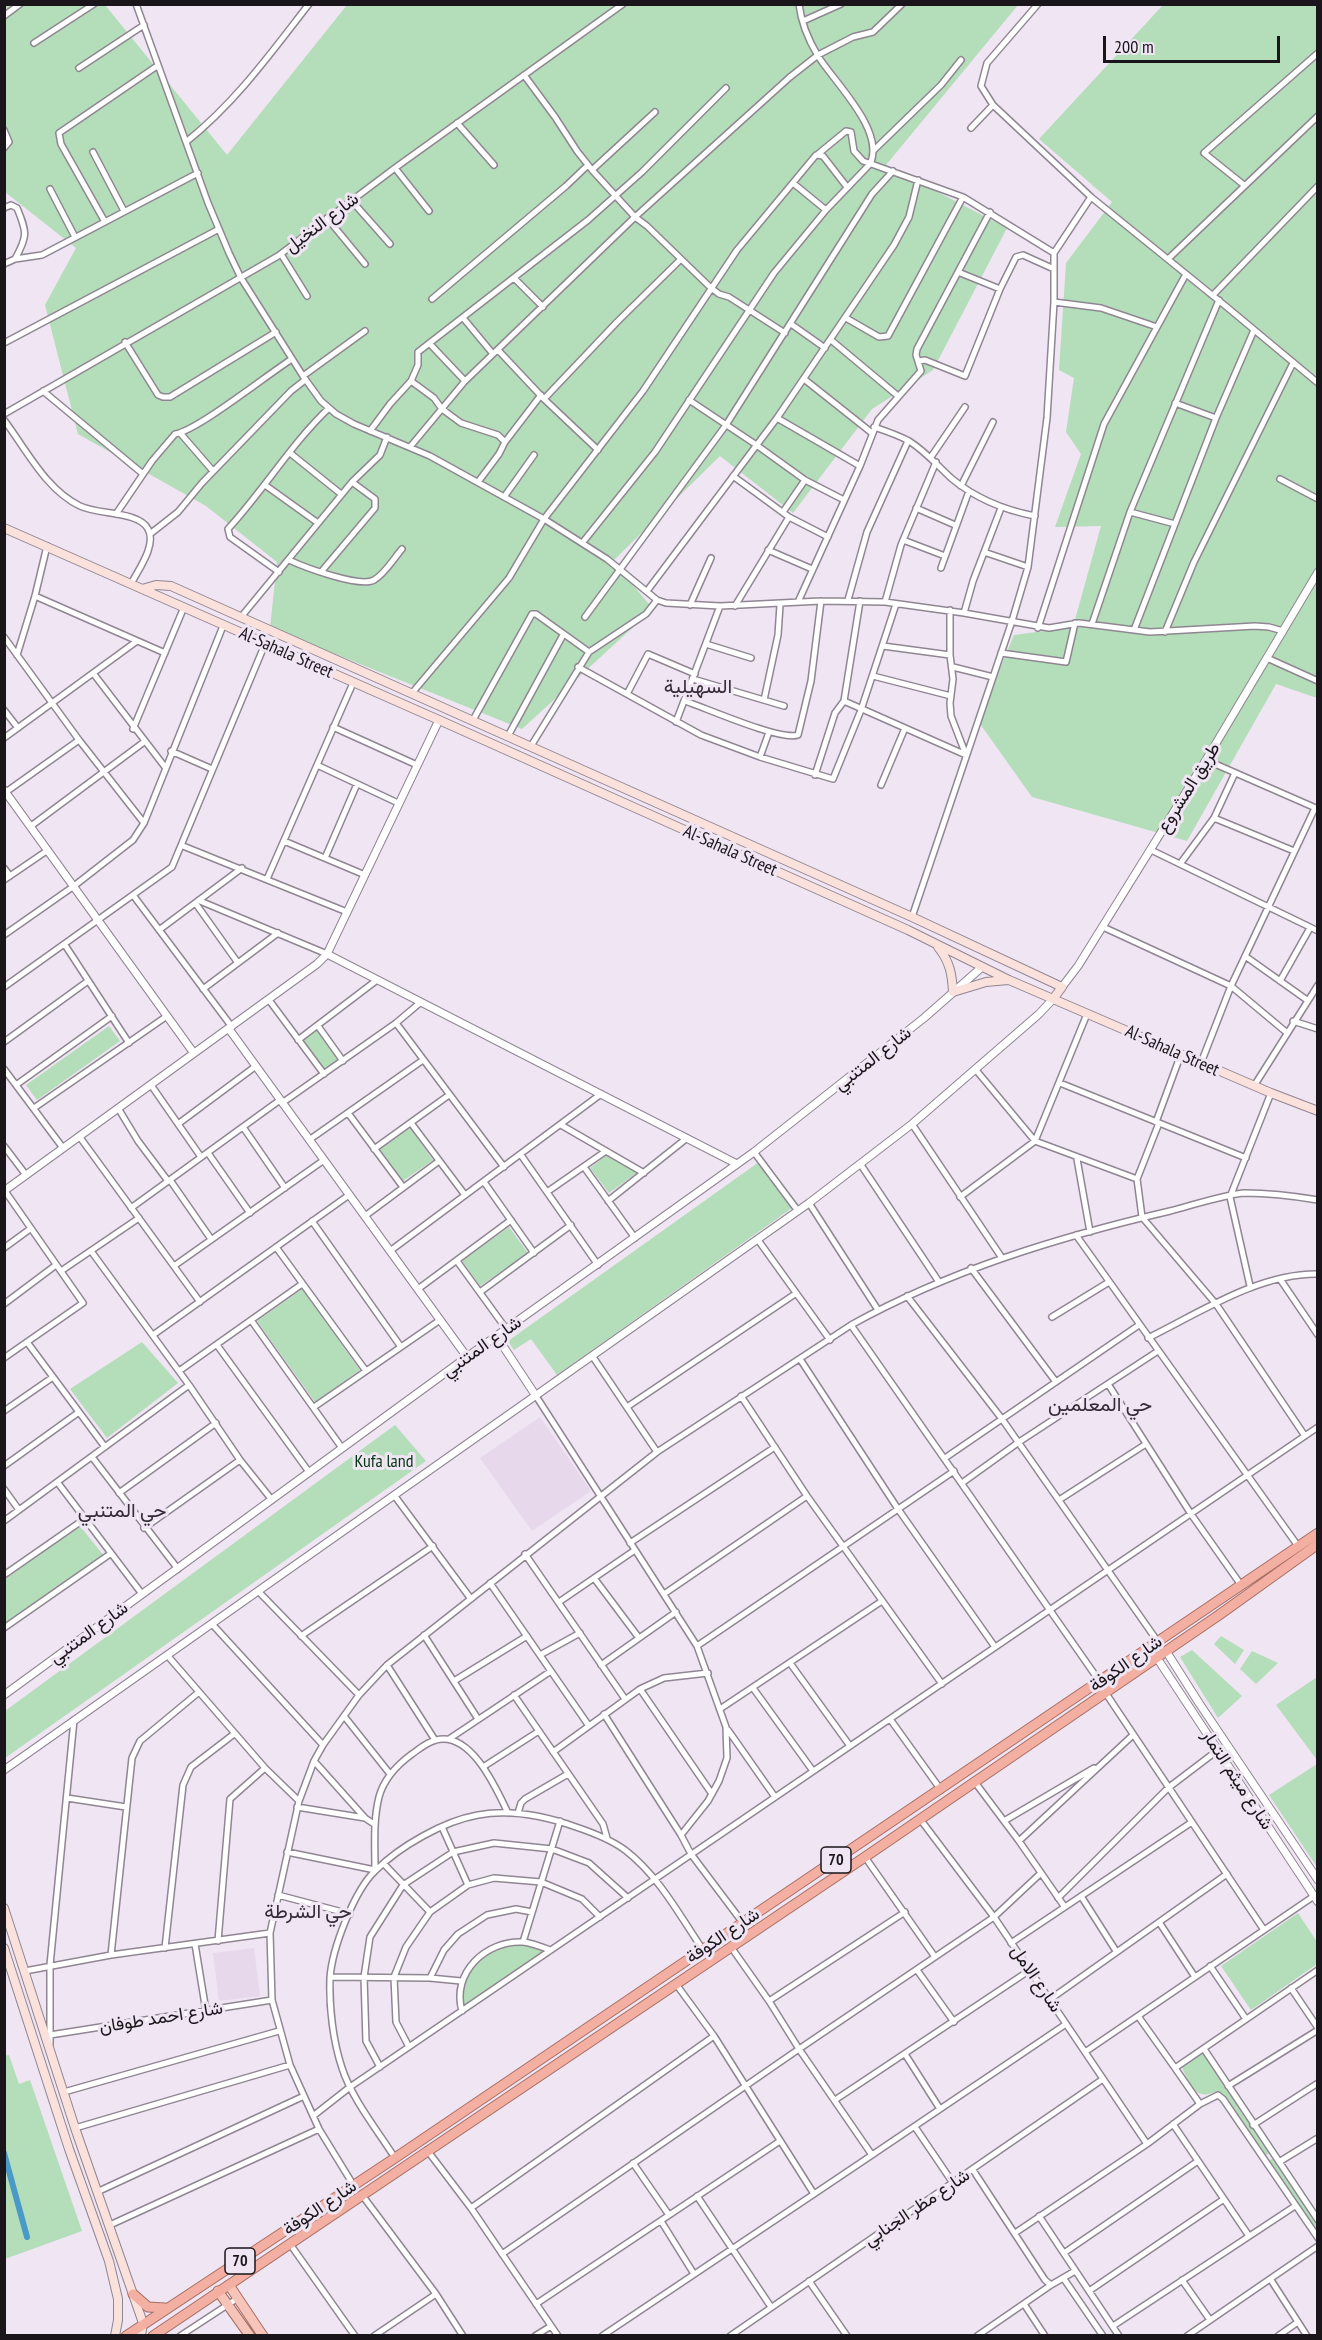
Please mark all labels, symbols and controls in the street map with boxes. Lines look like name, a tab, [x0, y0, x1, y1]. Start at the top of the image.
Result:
scale bar	[1106, 24, 1283, 62]
text: 200 m	[1114, 35, 1154, 58]
street label: شارع النخيل	[281, 188, 363, 258]
street label: Al-Sahala Street	[236, 623, 336, 683]
district label: السهيلية	[664, 675, 732, 699]
street label: طريق المشروع	[1153, 739, 1225, 837]
street label: Al-Sahala Street	[680, 821, 780, 881]
street label: Al-Sahala Street	[1122, 1021, 1222, 1081]
street label: شارع المتنبي	[830, 1022, 916, 1096]
street label: شارع المتنبي	[438, 1312, 526, 1382]
district label: حي المعلمين	[1048, 1393, 1152, 1417]
park label: Kufa land	[354, 1451, 414, 1473]
district label: حي المتنبي	[78, 1499, 166, 1523]
street label: شارع المتنبي	[45, 1597, 133, 1669]
street label: شارع الكوفة	[1085, 1631, 1167, 1697]
street label: شارع ميثم التمار	[1197, 1726, 1277, 1834]
road number: 70	[821, 1847, 851, 1873]
district label: حي الشرطة	[264, 1900, 352, 1924]
street label: شارع الكوفة	[682, 1904, 764, 1968]
street label: شارع الامل	[1006, 1941, 1066, 2017]
street label: شارع احمد طوفان	[98, 1998, 224, 2038]
street label: شارع مظر الجنابي	[860, 2164, 974, 2252]
street label: شارع الكوفة	[279, 2176, 361, 2240]
road number: 70	[225, 2248, 255, 2274]

